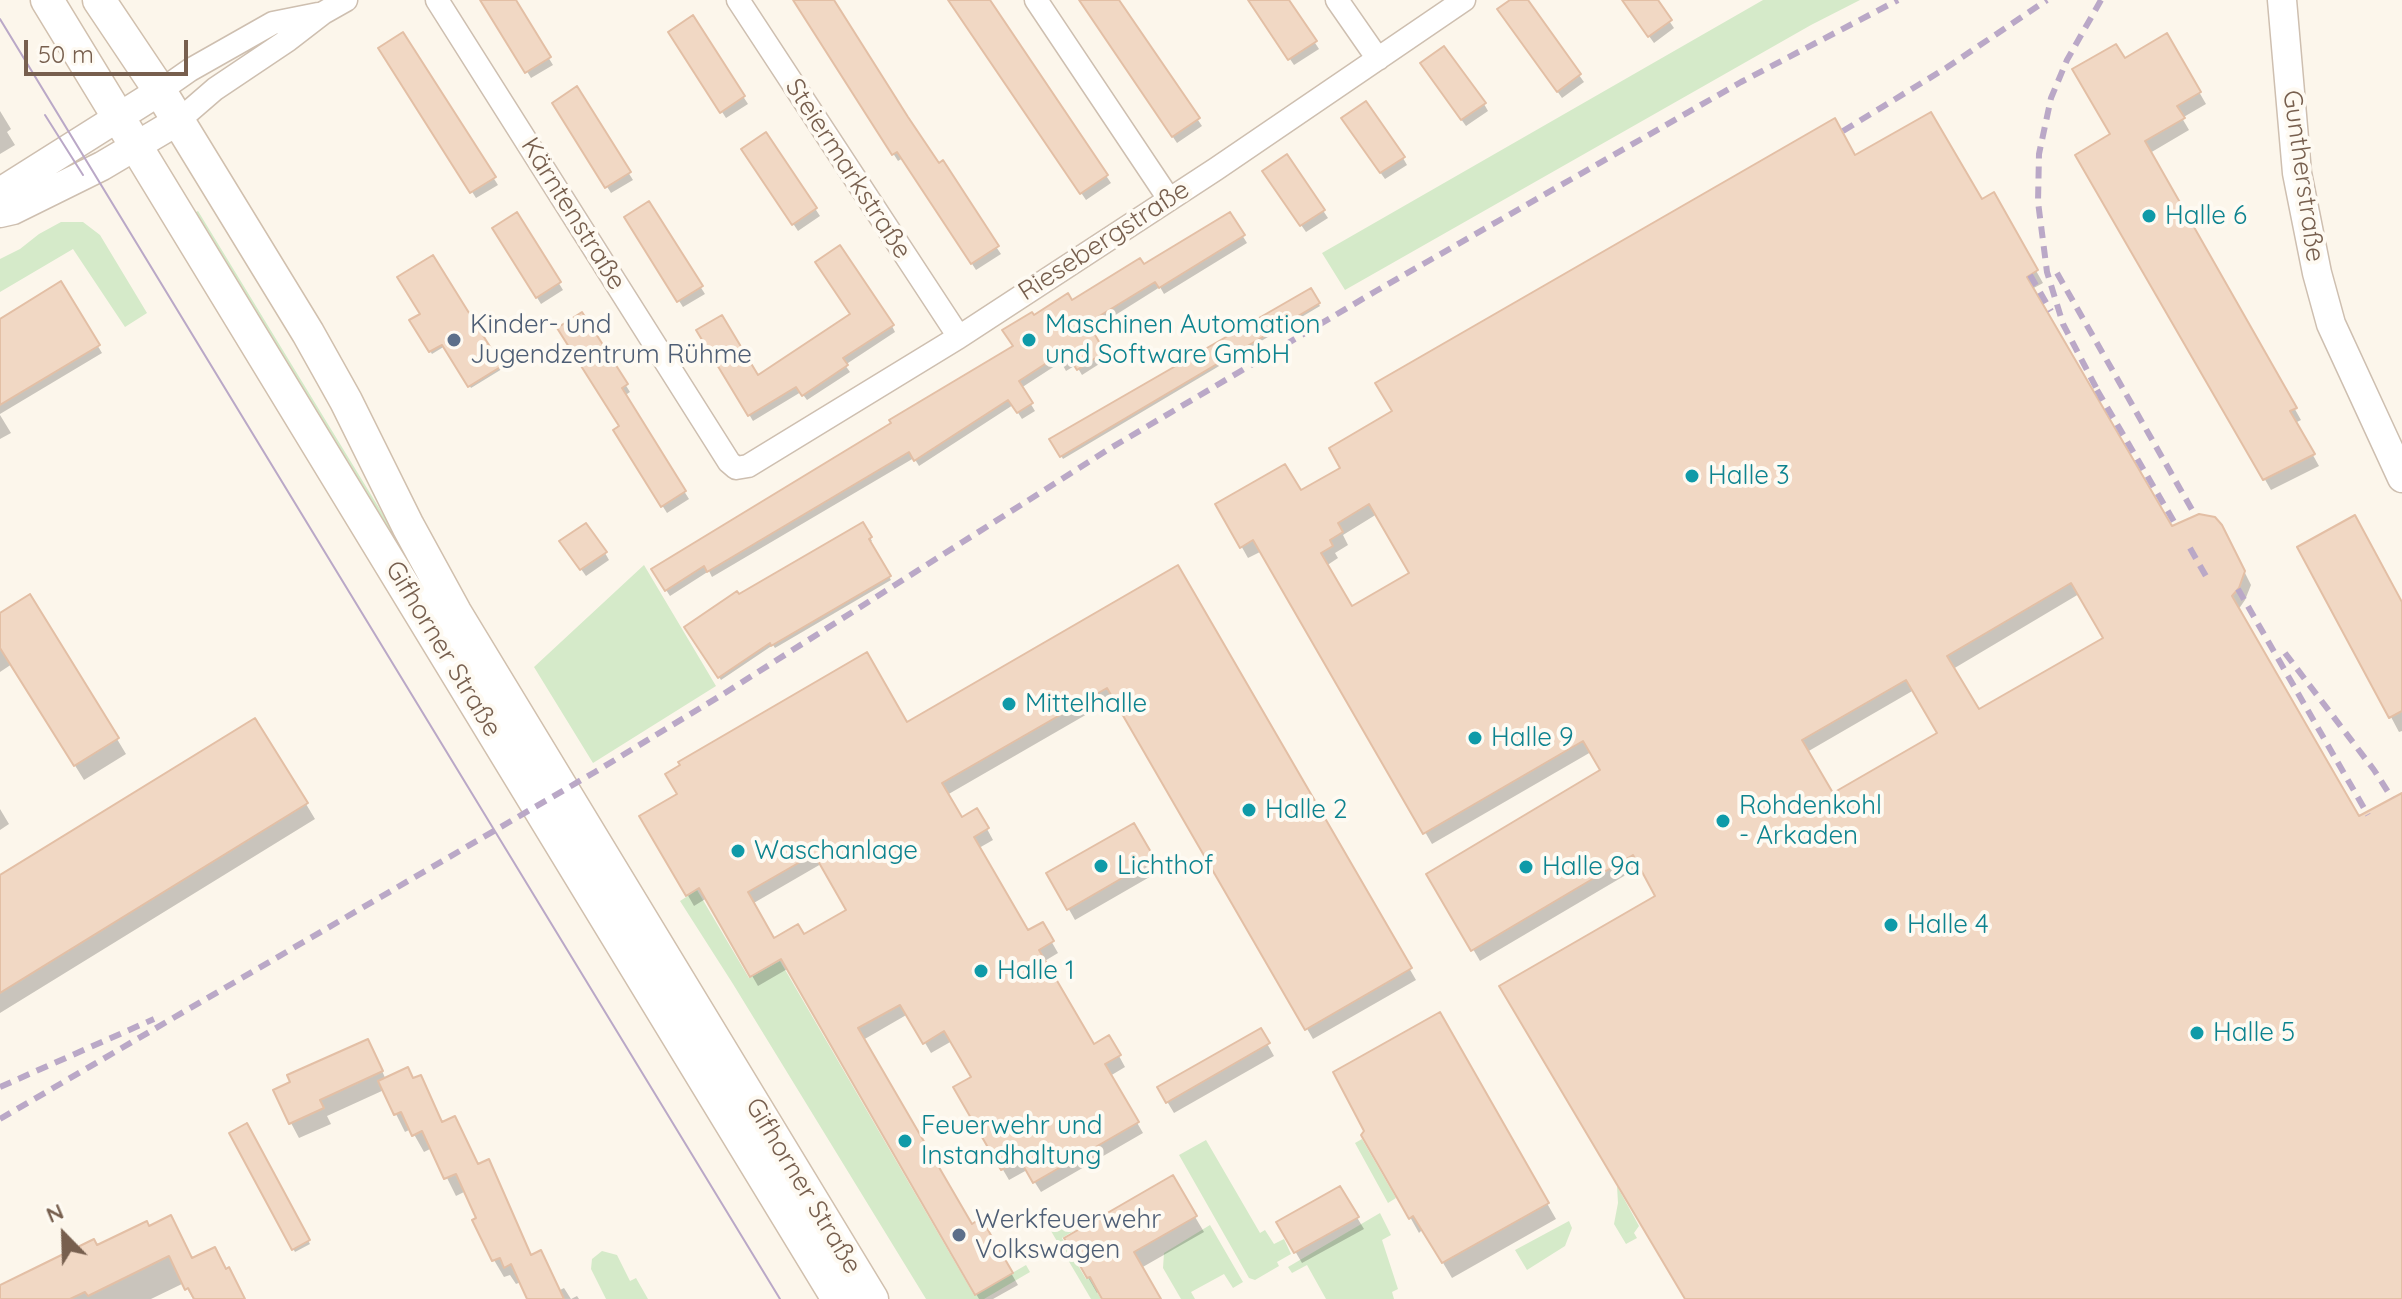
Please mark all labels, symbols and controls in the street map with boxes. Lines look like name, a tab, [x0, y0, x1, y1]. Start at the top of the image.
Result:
scale bar	[28, 24, 192, 74]
text: 50 m	[38, 39, 94, 69]
street label: Steiermarkstraße	[778, 73, 918, 265]
street label: Guntherstraße	[2276, 88, 2330, 264]
street label: Kärntenstraße	[514, 132, 632, 296]
street label: Riesebergstraße	[1013, 174, 1195, 308]
place label: Halle 6	[2165, 200, 2247, 232]
marker: Halle 6	[2140, 207, 2158, 225]
place label: Kinder- und Jugendzentrum Rühme	[470, 309, 752, 370]
place label: Maschinen Automation und Software GmbH	[1045, 309, 1320, 370]
marker: Kinder- und Jugendzentrum Rühme	[445, 331, 463, 349]
marker: Maschinen Automation und Software GmbH	[1020, 331, 1038, 349]
place label: Halle 3	[1708, 460, 1790, 492]
marker: Halle 3	[1683, 467, 1701, 485]
street label: Gifhorner Straße	[378, 555, 508, 743]
place label: Mittelhalle	[1025, 688, 1147, 720]
marker: Mittelhalle	[1000, 695, 1018, 713]
place label: Halle 9	[1491, 722, 1573, 754]
marker: Halle 9	[1466, 729, 1484, 747]
place label: Rohdenkohl - Arkaden	[1739, 790, 1882, 852]
place label: Halle 2	[1265, 794, 1347, 826]
marker: Halle 2	[1240, 801, 1258, 819]
marker: Rohdenkohl - Arkaden	[1714, 812, 1732, 830]
place label: Waschanlage	[754, 835, 918, 867]
marker: Waschanlage	[729, 842, 747, 860]
place label: Lichthof	[1117, 850, 1213, 882]
place label: Halle 9a	[1542, 851, 1640, 883]
marker: Lichthof	[1092, 857, 1110, 875]
marker: Halle 9a	[1517, 858, 1535, 876]
place label: Halle 4	[1907, 909, 1989, 941]
marker: Halle 4	[1882, 916, 1900, 934]
place label: Halle 1	[997, 955, 1075, 987]
marker: Halle 1	[972, 962, 990, 980]
place label: Halle 5	[2213, 1017, 2295, 1049]
marker: Halle 5	[2188, 1024, 2206, 1042]
street label: Gifhorner Straße	[738, 1092, 868, 1280]
place label: Feuerwehr und Instandhaltung	[921, 1110, 1103, 1172]
marker: Feuerwehr und Instandhaltung	[896, 1132, 914, 1150]
north arrow	[24, 1195, 104, 1275]
text: N	[42, 1197, 68, 1229]
place label: Werkfeuerwehr Volkswagen	[975, 1204, 1161, 1266]
marker: Werkfeuerwehr Volkswagen	[950, 1226, 968, 1244]

